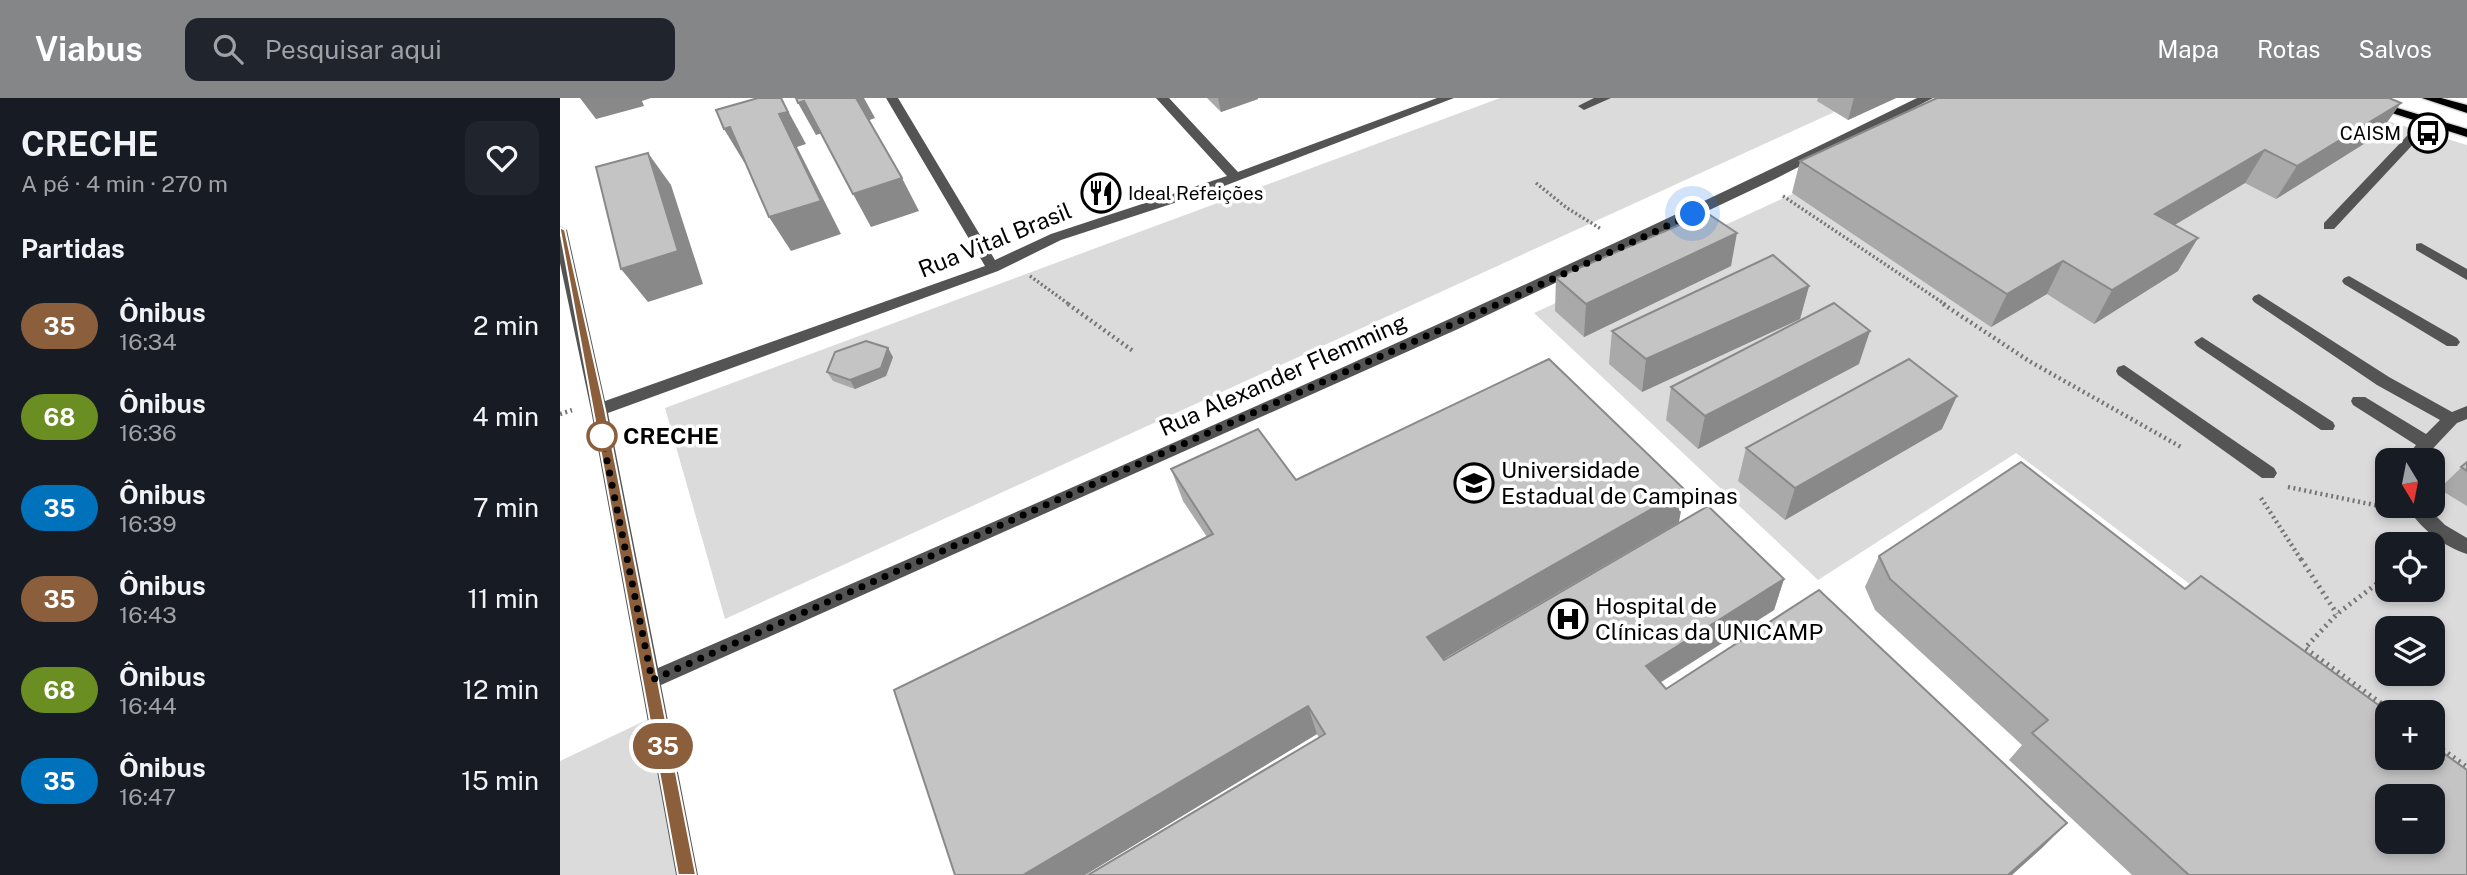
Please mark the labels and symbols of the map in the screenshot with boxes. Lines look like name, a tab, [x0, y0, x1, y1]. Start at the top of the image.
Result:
bus stop icon: CAISM	[2407, 112, 2449, 154]
place label: CAISM	[2340, 122, 2401, 144]
restaurant icon: Ideal Refeições	[1080, 172, 1122, 214]
place label: Ideal Refeições	[1128, 182, 1263, 204]
your location	[1675, 196, 1710, 231]
street label: Rua Vital Brasil	[914, 197, 1075, 283]
street label: Rua Alexander Flemming	[1155, 308, 1411, 441]
marker: CRECHE	[587, 421, 617, 451]
place label: CRECHE	[623, 422, 719, 449]
north arrow	[2375, 448, 2445, 518]
place label: Universidade Estadual de Campinas	[1501, 456, 1738, 509]
school or university icon: Universidade Estadual de Campinas	[1453, 462, 1495, 504]
place label: Hospital de Clínicas da UNICAMP	[1595, 592, 1823, 645]
hospital icon: Hospital de Clínicas da UNICAMP	[1547, 598, 1589, 640]
line badge: 35	[632, 723, 694, 769]

